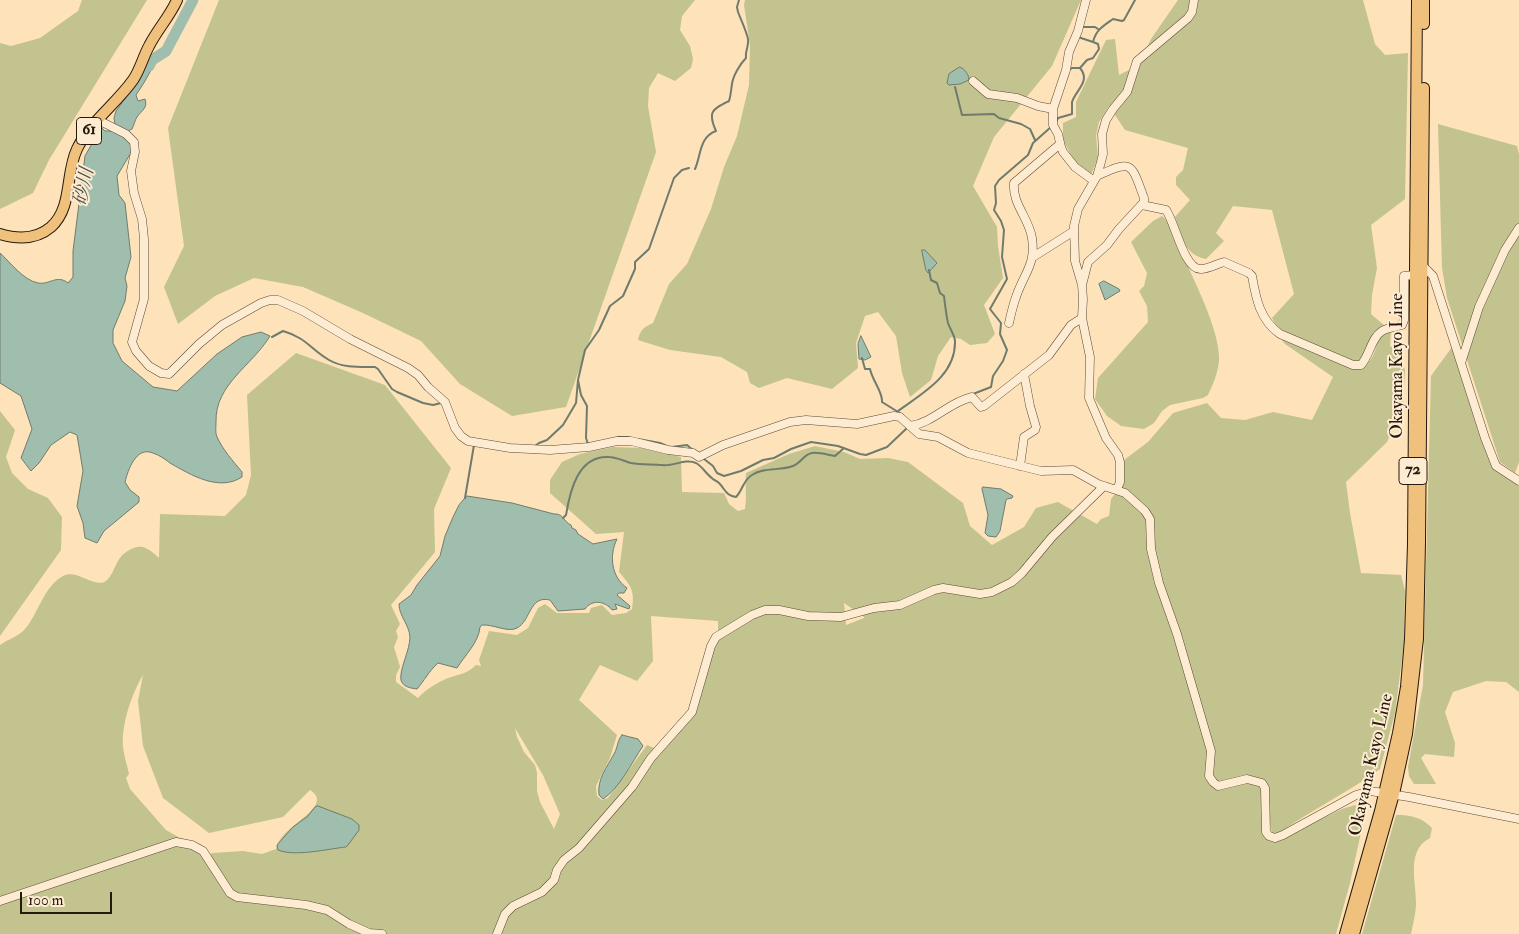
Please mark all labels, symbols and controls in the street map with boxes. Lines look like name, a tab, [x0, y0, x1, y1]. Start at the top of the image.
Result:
road number: 61	[76, 118, 102, 144]
water label: 砂川	[70, 166, 100, 208]
street label: Okayama Kayo Line	[1387, 293, 1409, 439]
road number: 72	[1399, 458, 1427, 484]
street label: Okayama Kayo Line	[1345, 692, 1399, 838]
scale bar	[22, 882, 115, 914]
text: 100 m	[28, 891, 63, 910]

